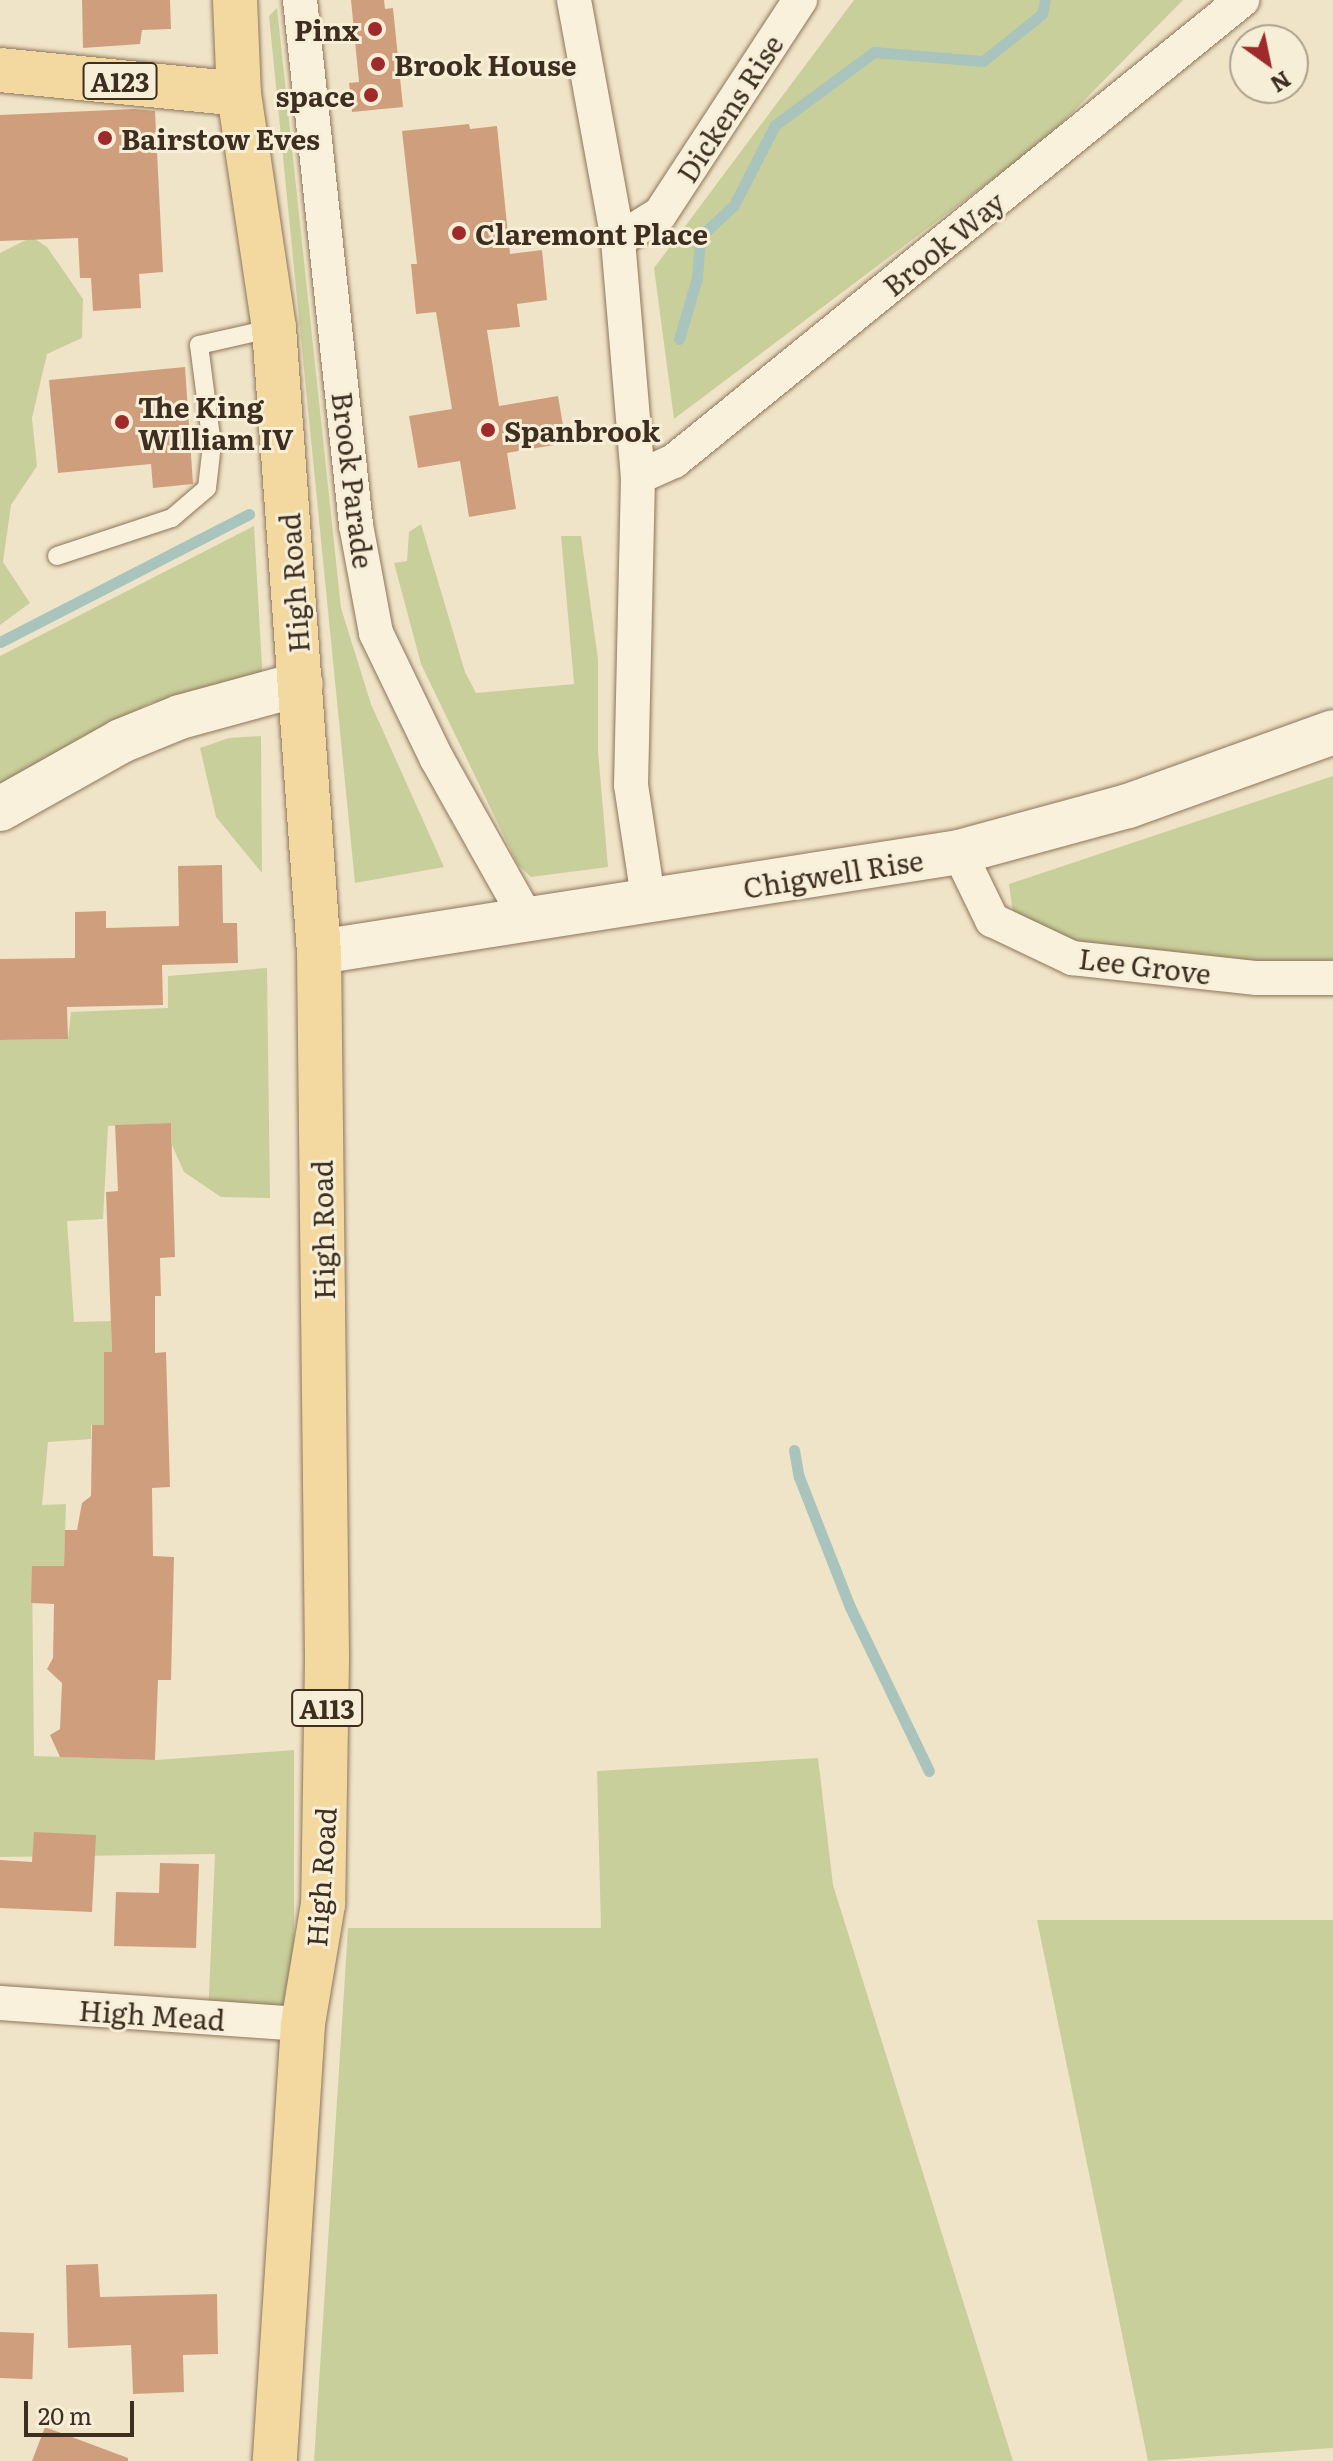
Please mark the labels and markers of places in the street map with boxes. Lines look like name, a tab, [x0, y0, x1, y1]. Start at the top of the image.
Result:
place label: Pinx	[294, 12, 359, 46]
marker: Pinx	[366, 20, 384, 38]
place label: Brook House	[394, 47, 577, 81]
marker: Brook House	[369, 55, 387, 73]
place label: space	[276, 78, 355, 112]
marker: space	[362, 86, 380, 104]
place label: Bairstow Eves	[121, 121, 320, 155]
marker: Bairstow Eves	[96, 129, 114, 147]
place label: Claremont Place	[475, 216, 708, 250]
marker: Claremont Place	[450, 224, 468, 242]
place label: The King WIlliam IV	[138, 389, 294, 455]
marker: The King WIlliam IV	[113, 413, 131, 431]
place label: Spanbrook	[504, 413, 660, 447]
marker: Spanbrook	[479, 421, 497, 439]

